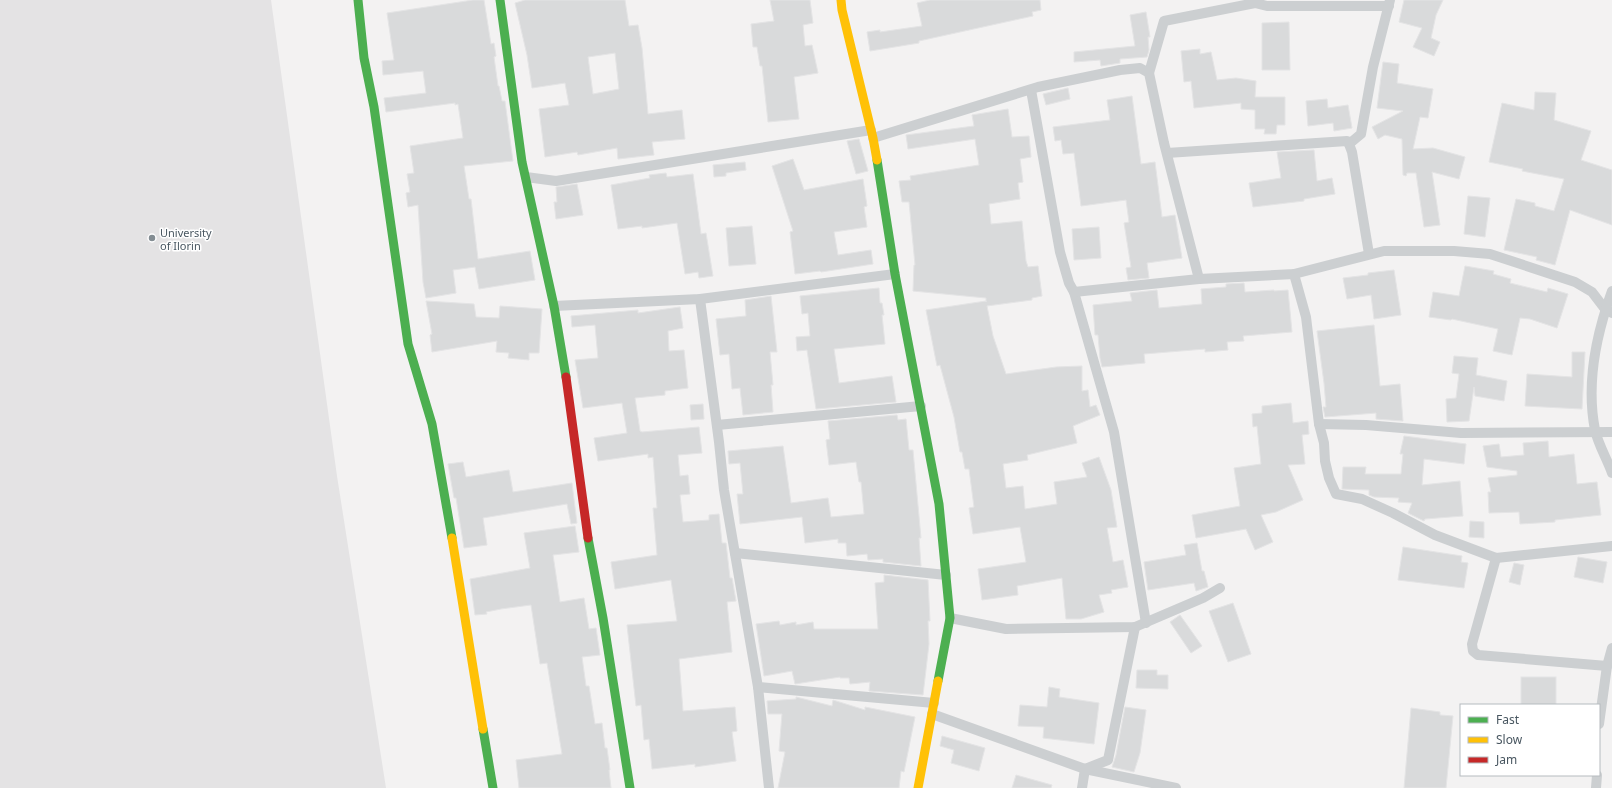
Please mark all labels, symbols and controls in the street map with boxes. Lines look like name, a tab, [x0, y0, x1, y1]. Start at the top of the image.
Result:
place label: University of Ilorin	[160, 225, 212, 253]
marker: University of Ilorin	[147, 233, 157, 243]
legend	[1460, 704, 1600, 776]
text: Fast	[1496, 711, 1520, 728]
text: Slow	[1496, 731, 1523, 748]
text: Jam	[1495, 751, 1517, 768]

